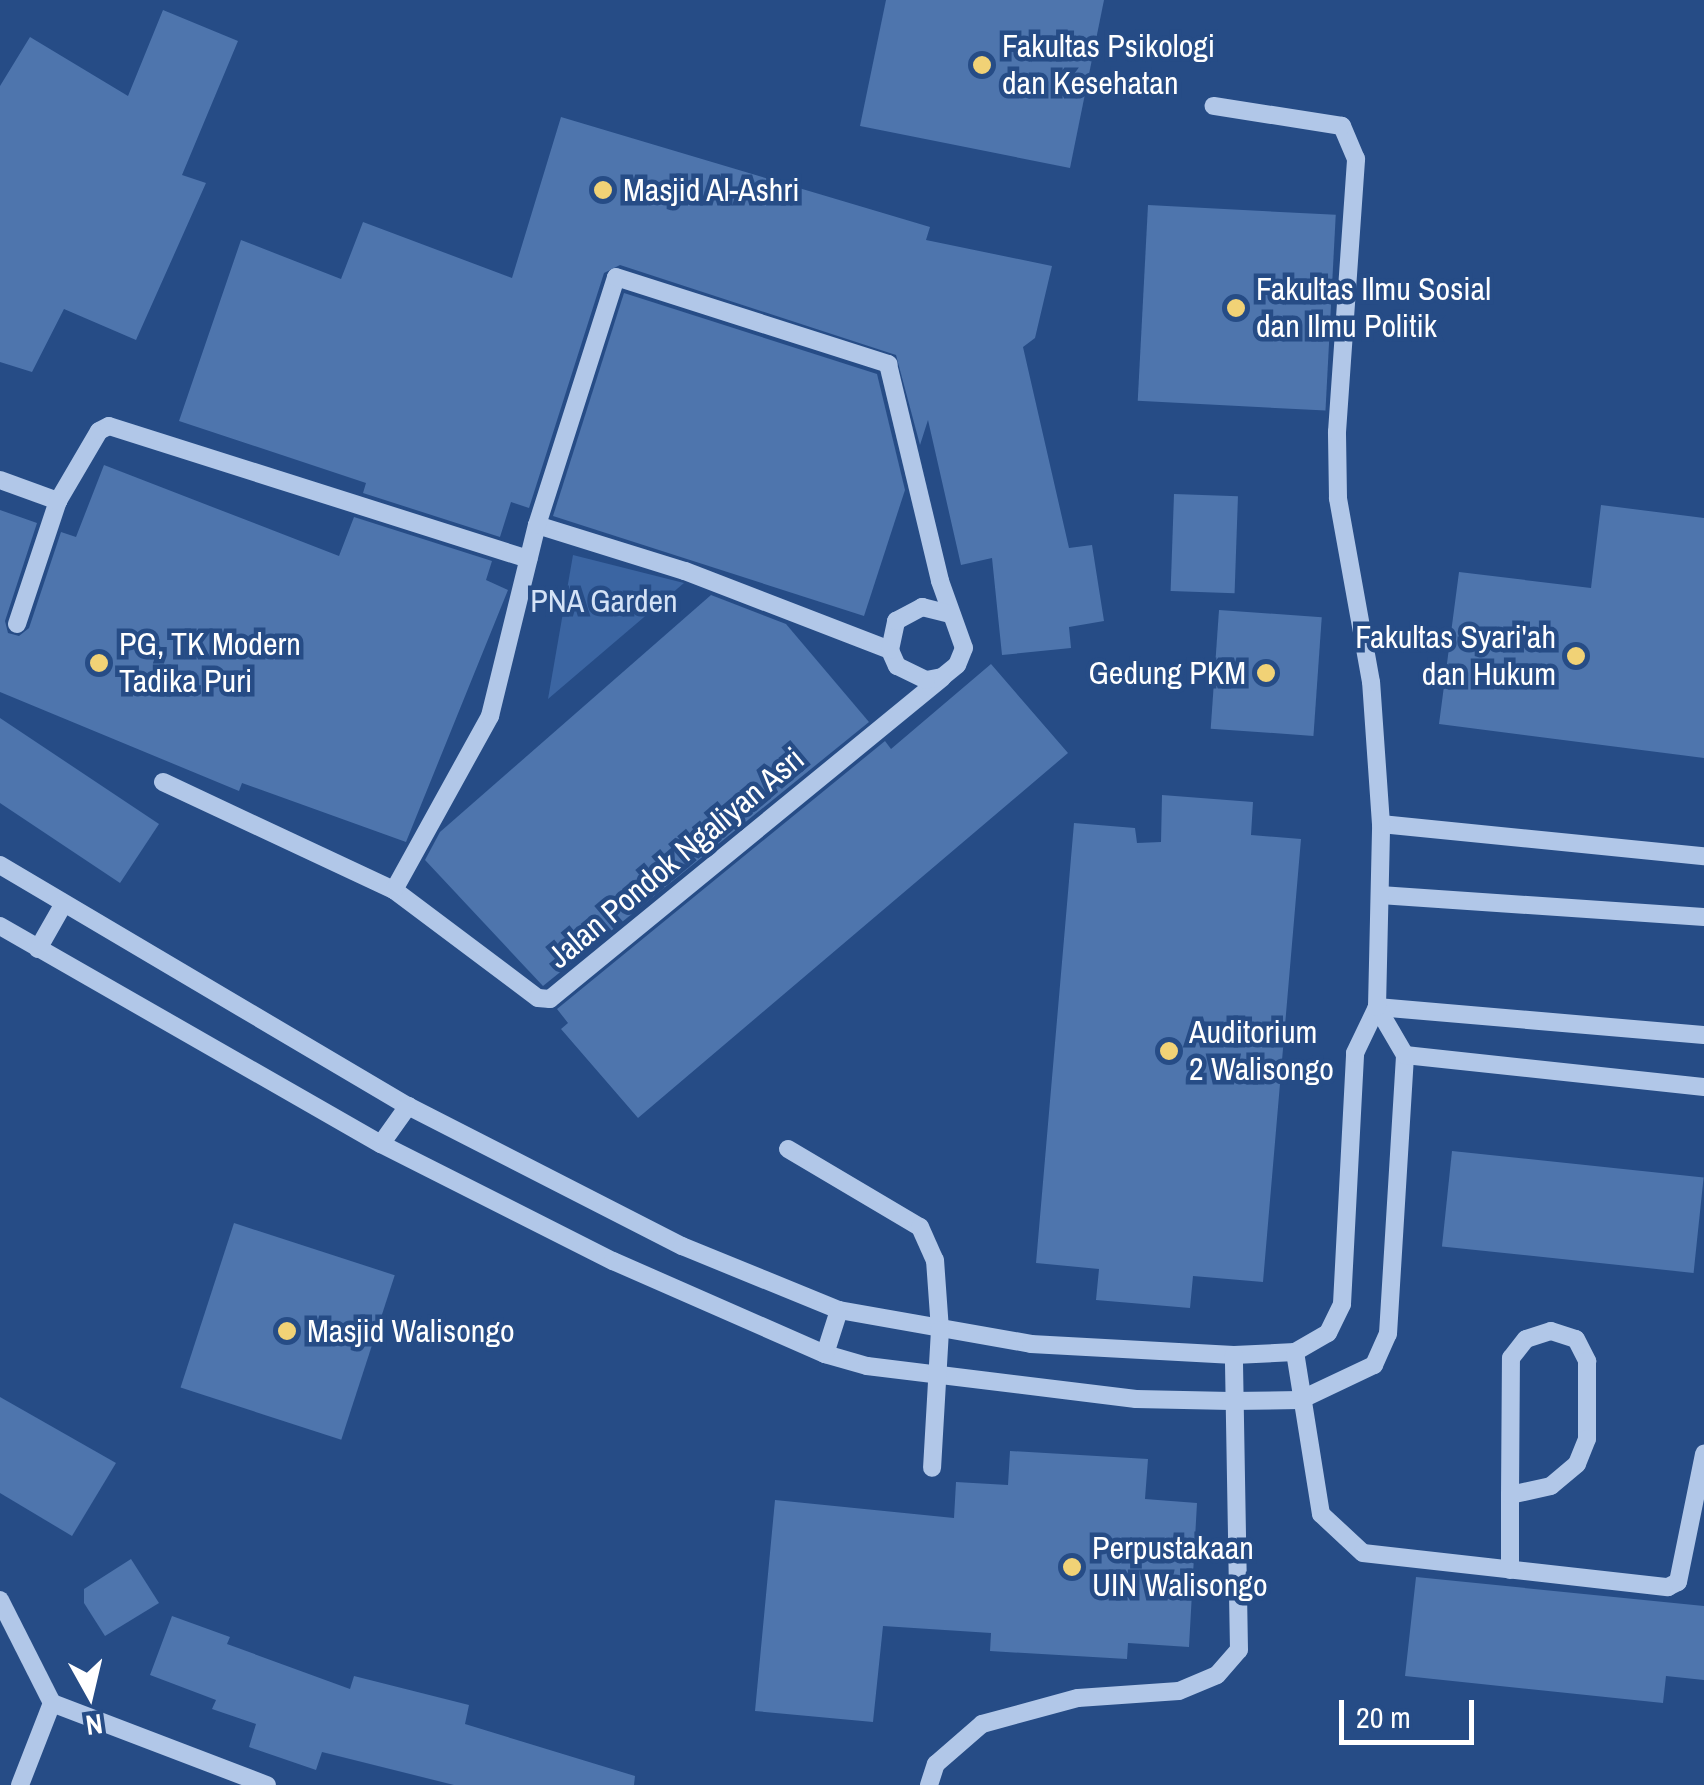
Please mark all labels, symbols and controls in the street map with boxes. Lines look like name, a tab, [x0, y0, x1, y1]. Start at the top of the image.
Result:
place label: Fakultas Psikologi dan Kesehatan	[1002, 28, 1215, 103]
marker: Fakultas Psikologi dan Kesehatan	[971, 54, 993, 76]
place label: Masjid Al-Ashri	[623, 171, 801, 209]
marker: Masjid Al-Ashri	[592, 179, 614, 201]
place label: Fakultas Ilmu Sosial dan Ilmu Politik	[1256, 271, 1491, 346]
marker: Fakultas Ilmu Sosial dan Ilmu Politik	[1225, 297, 1247, 319]
park label: PNA Garden	[530, 582, 678, 620]
place label: Fakultas Syari'ah dan Hukum	[1355, 619, 1556, 694]
place label: PG, TK Modern Tadika Puri	[119, 626, 301, 701]
marker: Fakultas Syari'ah dan Hukum	[1565, 645, 1587, 667]
marker: PG, TK Modern Tadika Puri	[88, 652, 110, 674]
place label: Gedung PKM	[1088, 654, 1246, 692]
marker: Gedung PKM	[1255, 662, 1277, 684]
street label: Jalan Pondok Ngaliyan Asri	[540, 739, 812, 977]
place label: Auditorium 2 Walisongo	[1189, 1014, 1334, 1089]
marker: Auditorium 2 Walisongo	[1158, 1040, 1180, 1062]
place label: Masjid Walisongo	[307, 1312, 515, 1350]
marker: Masjid Walisongo	[276, 1320, 298, 1342]
place label: Perpustakaan UIN Walisongo	[1092, 1530, 1267, 1605]
marker: Perpustakaan UIN Walisongo	[1061, 1556, 1083, 1578]
north arrow	[40, 1645, 140, 1745]
scale bar	[1344, 1680, 1479, 1742]
text: 20 m	[1356, 1697, 1411, 1737]
text: N	[83, 1705, 105, 1745]

